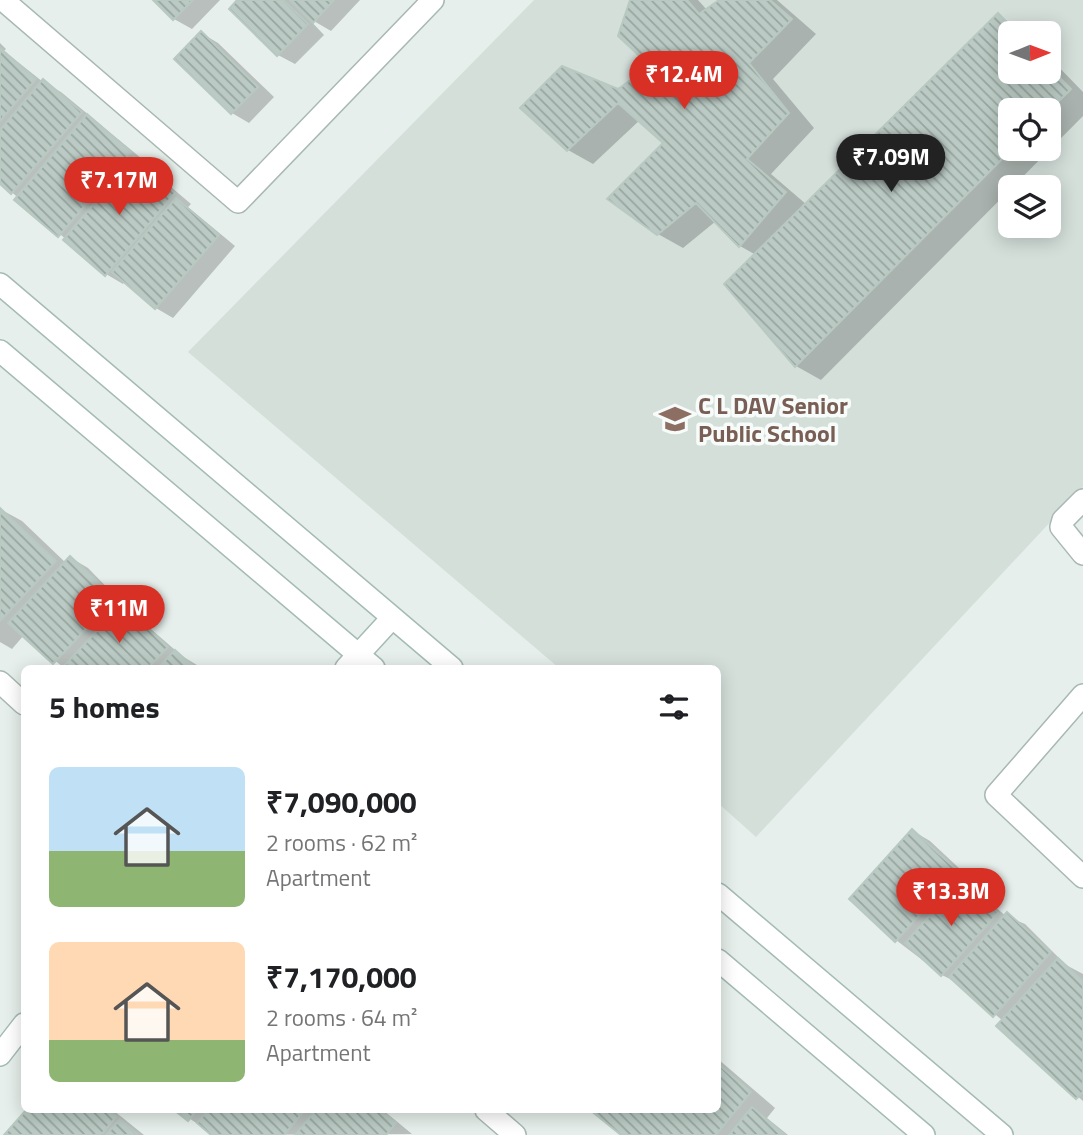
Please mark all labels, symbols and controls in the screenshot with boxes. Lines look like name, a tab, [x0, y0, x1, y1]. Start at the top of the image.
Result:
north arrow	[998, 21, 1060, 84]
map controls	[998, 21, 1061, 238]
pin: ₹12.4M	[627, 52, 741, 111]
text: ₹12.4M	[645, 56, 723, 91]
button: locate	[998, 98, 1061, 161]
pin: ₹7.09M	[834, 134, 948, 194]
text: ₹7.09M	[852, 139, 930, 174]
pin: ₹7.17M	[62, 158, 176, 217]
text: ₹7.17M	[80, 162, 158, 197]
button: layers	[998, 175, 1061, 238]
place label: C L DAV Senior Public School	[698, 387, 848, 451]
school or university icon: C L DAV Senior Public School	[658, 402, 692, 436]
pin: ₹11M	[78, 586, 160, 645]
text: ₹11M	[90, 590, 148, 625]
text: 5 homes	[49, 684, 160, 730]
icon: filters	[655, 688, 693, 726]
text: ₹7,090,000	[266, 779, 417, 825]
icon: home	[105, 795, 189, 879]
text: 2 rooms · 62 m²	[266, 825, 417, 860]
text: Apartment	[266, 860, 371, 895]
pin: ₹13.3M	[894, 869, 1008, 928]
text: ₹13.3M	[912, 873, 990, 908]
text: ₹7,170,000	[266, 954, 417, 1000]
icon: home	[105, 970, 189, 1054]
text: 2 rooms · 64 m²	[266, 1000, 417, 1035]
text: Apartment	[266, 1035, 371, 1070]

